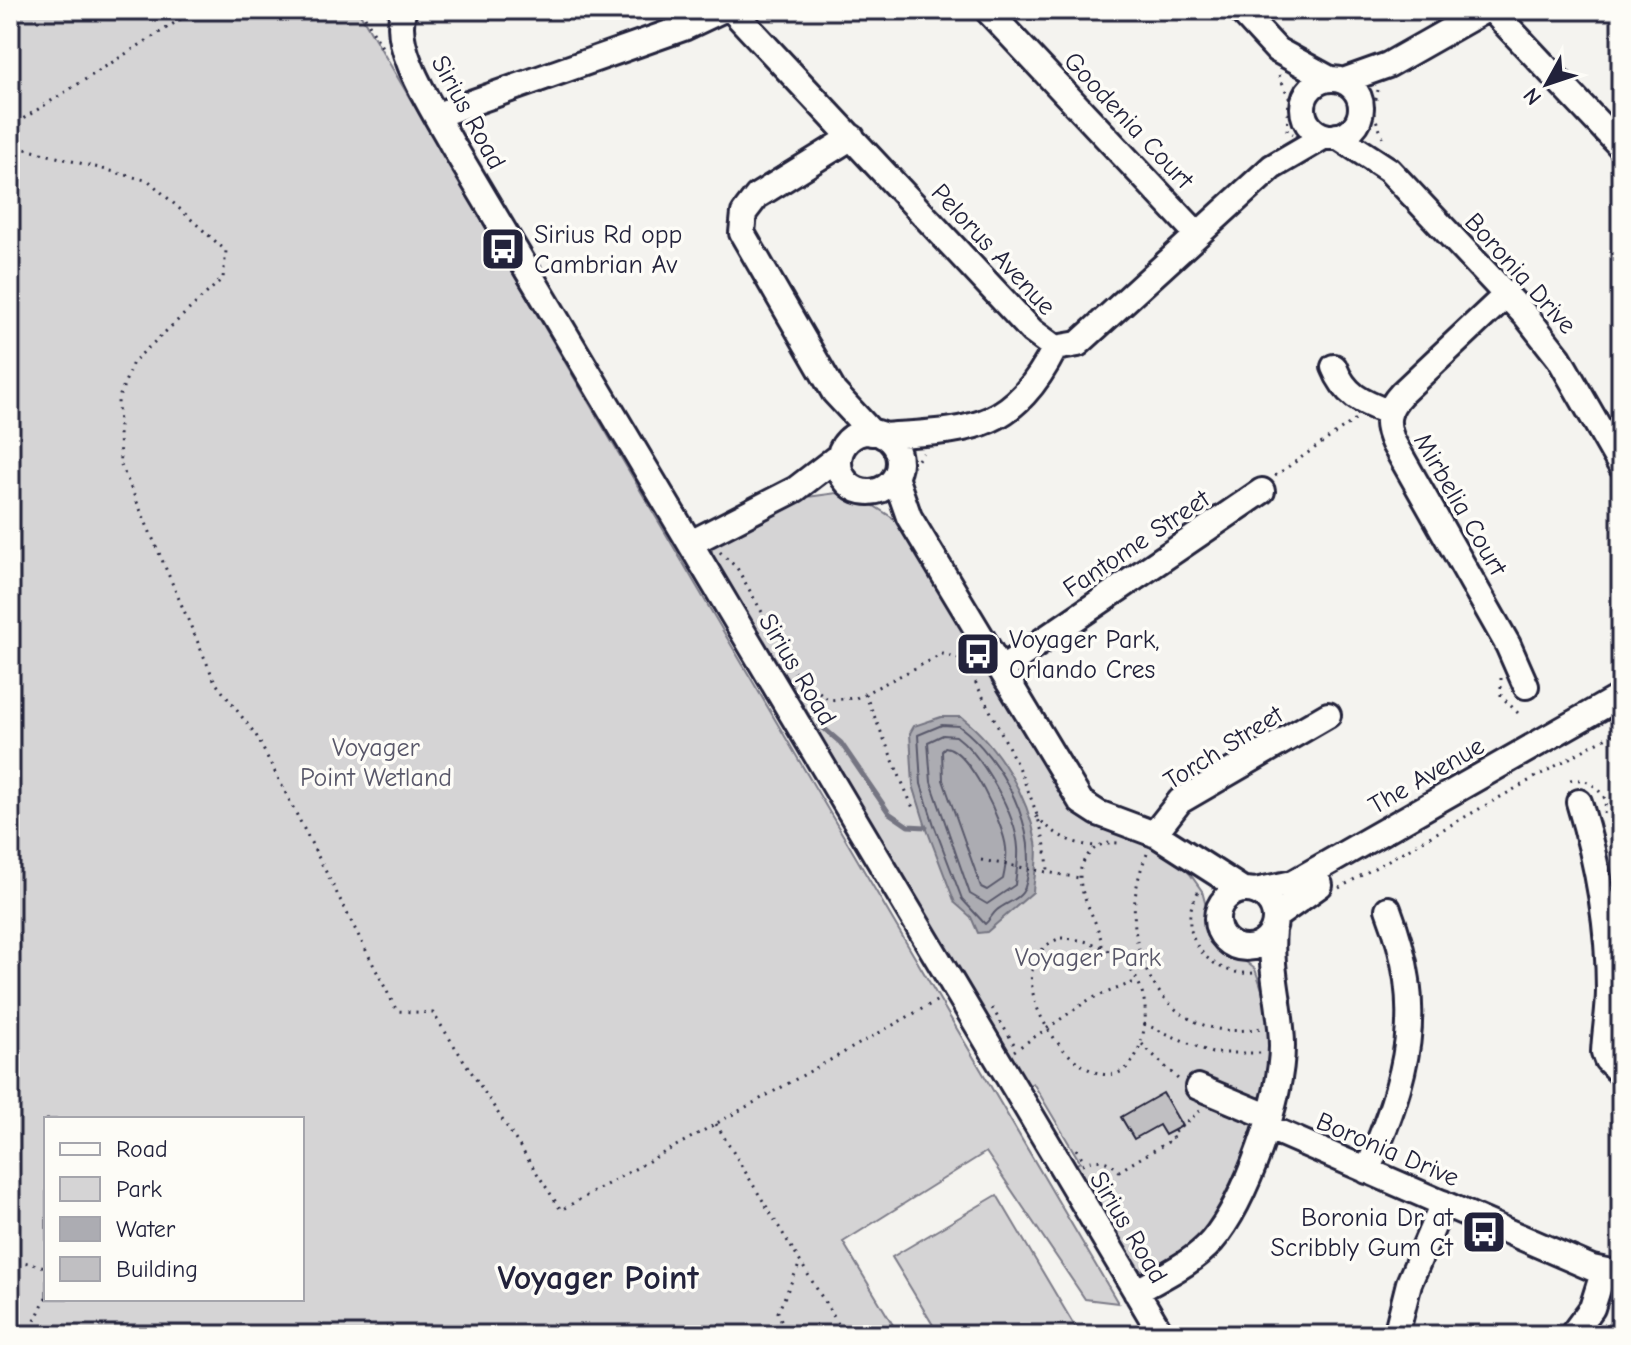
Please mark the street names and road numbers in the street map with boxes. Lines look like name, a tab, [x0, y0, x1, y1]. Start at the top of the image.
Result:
street label: Goodenia Court	[1057, 46, 1200, 196]
street label: Sirius Road	[425, 50, 512, 175]
street label: Pelorus Avenue	[925, 178, 1062, 321]
street label: Boronia Drive	[1458, 207, 1582, 340]
street label: Mirbelia Court	[1407, 428, 1514, 582]
street label: Fantome Street	[1058, 483, 1217, 604]
street label: Sirius Road	[752, 608, 842, 731]
street label: Torch Street	[1158, 699, 1290, 796]
street label: The Avenue	[1363, 731, 1490, 821]
street label: Boronia Drive	[1312, 1106, 1463, 1193]
street label: Sirius Road	[1083, 1166, 1173, 1289]

